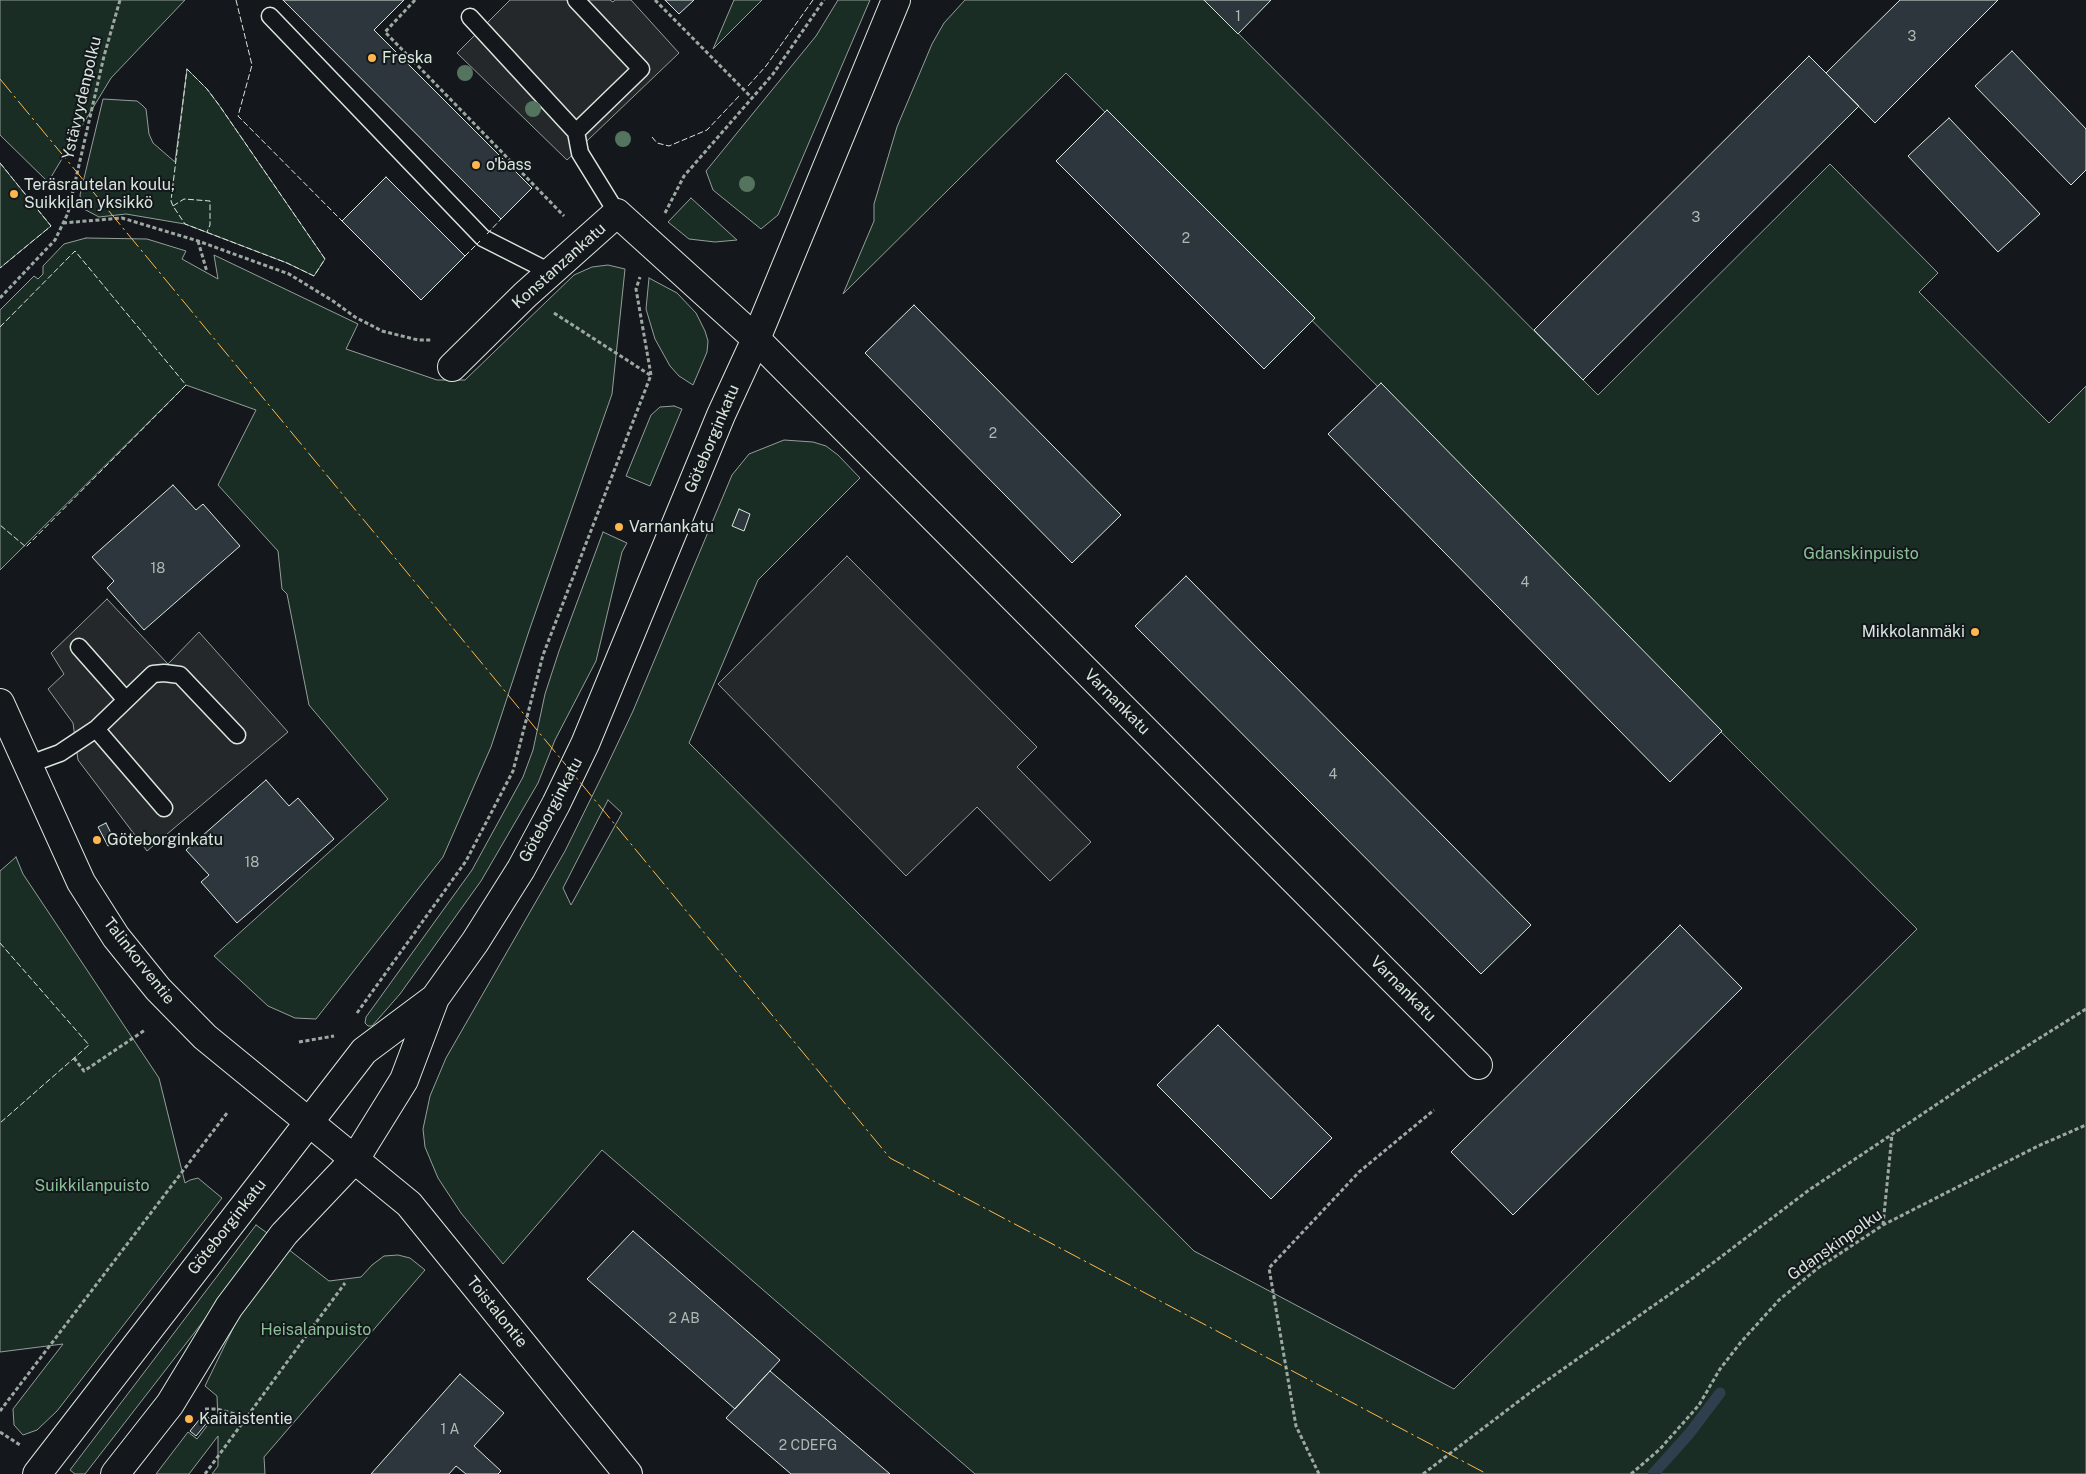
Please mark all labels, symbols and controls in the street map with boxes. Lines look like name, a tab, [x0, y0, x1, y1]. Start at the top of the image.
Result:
house number: 1	[1235, 9, 1241, 25]
house number: 3	[1908, 29, 1916, 45]
street label: Ystävyydenpolku	[58, 35, 106, 161]
place label: Freska	[382, 48, 432, 68]
marker: Freska	[366, 52, 378, 64]
place label: o'bass	[486, 155, 532, 175]
marker: o'bass	[470, 159, 482, 171]
place label: Teräsrautelan koulu, Suikkilan yksikkö	[24, 175, 175, 213]
marker: Teräsrautelan koulu, Suikkilan yksikkö	[8, 188, 20, 200]
house number: 3	[1692, 210, 1700, 226]
street label: Konstanzankatu	[508, 219, 610, 313]
house number: 2	[1182, 231, 1190, 247]
street label: Göteborginkatu	[680, 382, 744, 496]
house number: 2	[989, 426, 997, 442]
place label: Varnankatu	[629, 517, 714, 537]
marker: Varnankatu	[613, 521, 625, 533]
park label: Gdanskinpuisto	[1803, 544, 1919, 564]
house number: 18	[151, 561, 165, 577]
house number: 4	[1521, 575, 1529, 591]
place label: Mikkolanmäki	[1862, 622, 1965, 642]
marker: Mikkolanmäki	[1969, 626, 1981, 638]
street label: Varnankatu	[1080, 665, 1154, 739]
street label: Göteborginkatu	[515, 754, 587, 866]
house number: 4	[1329, 767, 1337, 783]
place label: Göteborginkatu	[107, 830, 223, 850]
marker: Göteborginkatu	[91, 834, 103, 846]
house number: 18	[245, 855, 259, 871]
street label: Talinkorventie	[99, 914, 179, 1008]
street label: Varnankatu	[1366, 952, 1440, 1026]
street label: Göteborginkatu	[184, 1175, 270, 1279]
park label: Suikkilanpuisto	[35, 1176, 149, 1196]
street label: Gdanskinpolku	[1784, 1205, 1886, 1285]
street label: Toistalontie	[462, 1273, 532, 1351]
house number: 2 AB	[668, 1311, 700, 1327]
park label: Heisalanpuisto	[261, 1320, 371, 1340]
place label: Kaitaistentie	[199, 1409, 293, 1429]
marker: Kaitaistentie	[183, 1413, 195, 1425]
house number: 1 A	[440, 1422, 460, 1438]
house number: 2 CDEFG	[779, 1438, 837, 1454]

